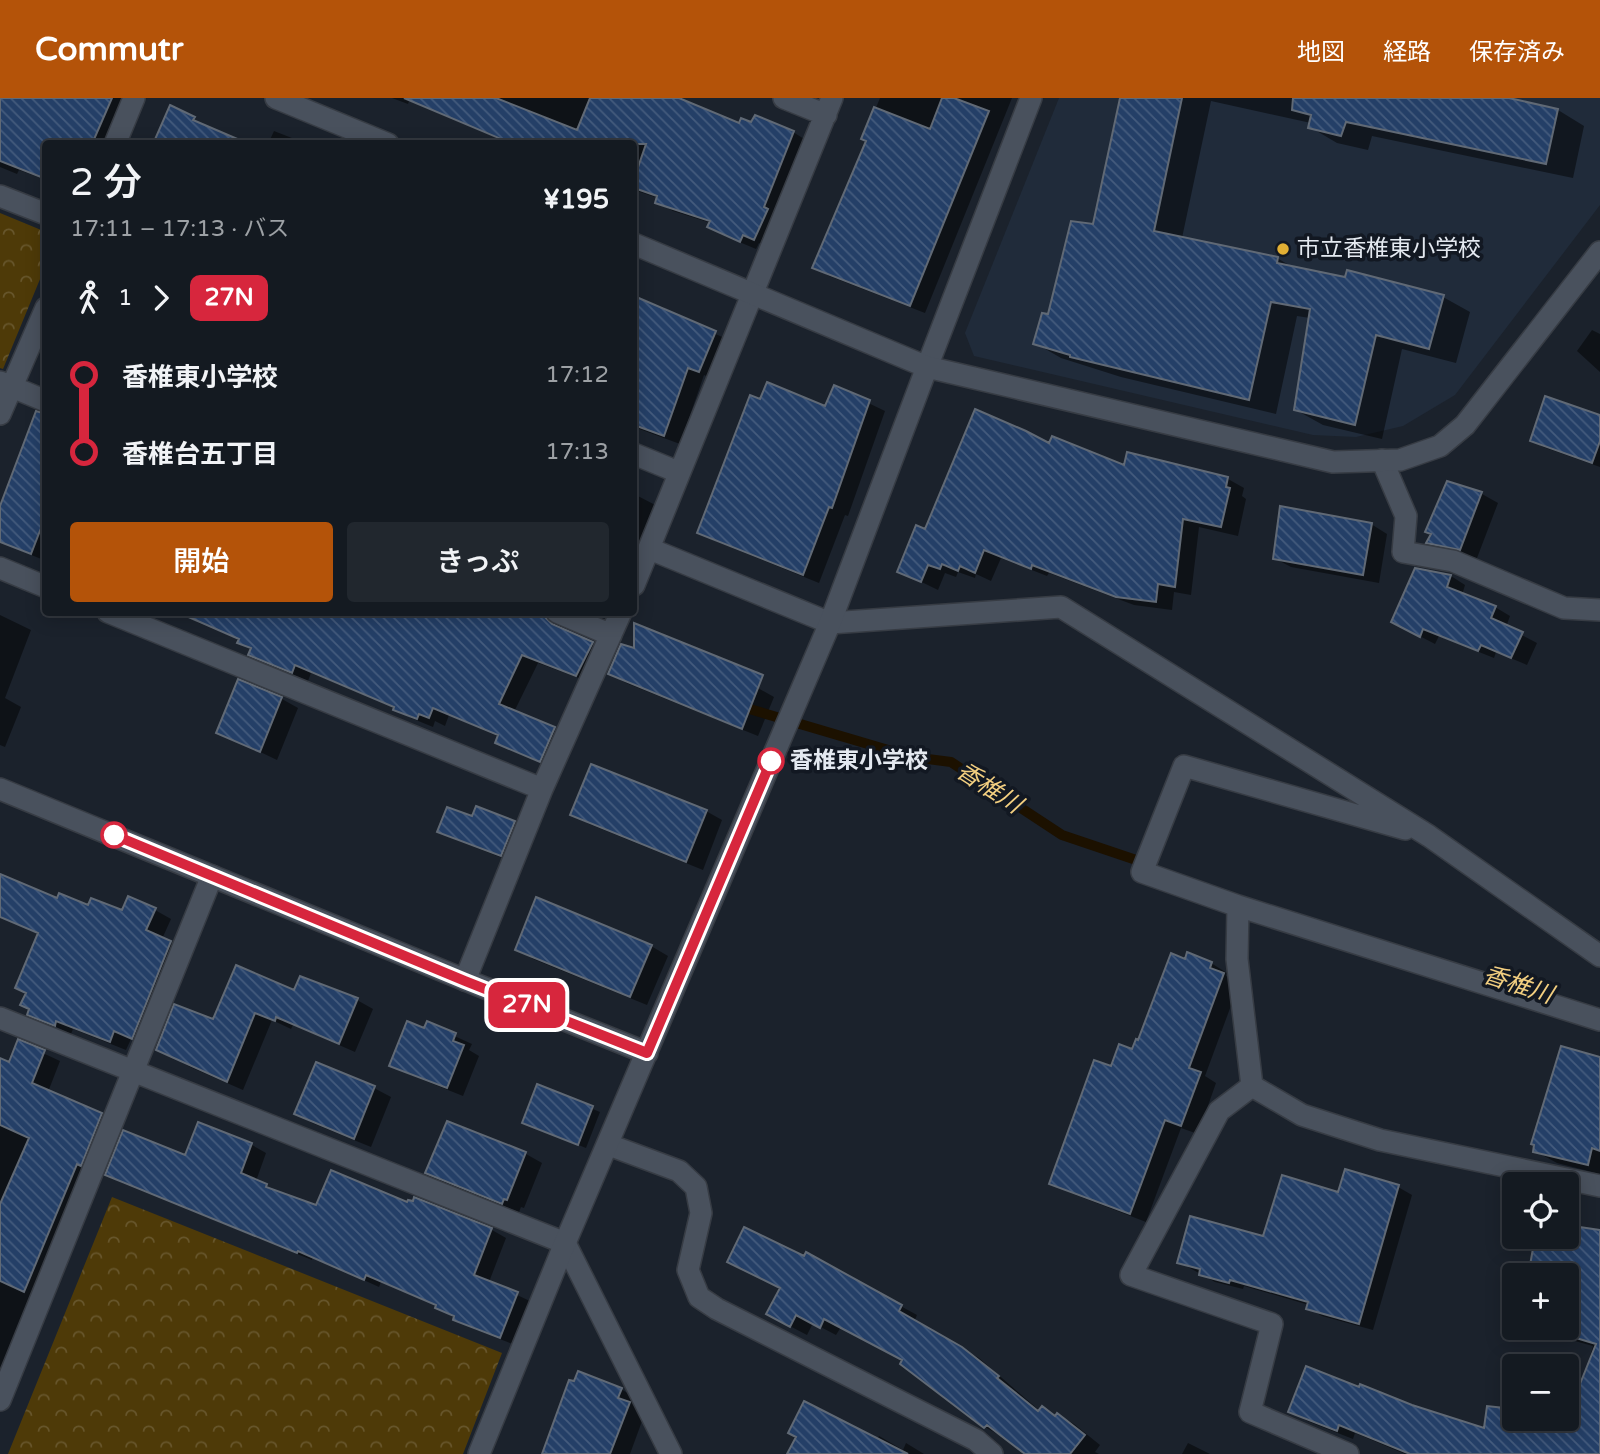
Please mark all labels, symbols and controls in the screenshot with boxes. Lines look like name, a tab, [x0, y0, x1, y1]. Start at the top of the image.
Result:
text: Commutr	[35, 30, 183, 69]
text: 地図	[1297, 38, 1345, 67]
text: 経路	[1383, 38, 1431, 67]
text: 保存済み	[1469, 38, 1565, 67]
text: 2 分	[70, 160, 142, 206]
text: ¥195	[543, 184, 609, 215]
text: 17:11 – 17:13 · バス	[70, 215, 289, 243]
place label: 市立香椎東小学校	[1297, 235, 1481, 263]
marker: 市立香椎東小学校	[1275, 241, 1291, 257]
icon: walk	[70, 279, 108, 317]
icon: forward	[142, 279, 180, 317]
text: 27N	[204, 283, 254, 312]
text: 1	[118, 284, 132, 312]
text: 17:12	[545, 361, 609, 389]
text: 香椎東小学校	[122, 362, 278, 393]
text: 17:13	[545, 438, 609, 466]
text: 香椎台五丁目	[122, 439, 278, 470]
button: 開始	[70, 522, 333, 602]
button: きっぷ	[347, 522, 609, 602]
place label: 香椎東小学校	[790, 747, 928, 775]
marker: 香椎東小学校	[758, 748, 784, 774]
water label: 香椎川	[951, 756, 1030, 821]
unlabelled marker	[101, 822, 127, 848]
water label: 香椎川	[1479, 960, 1560, 1011]
line badge: 27N	[487, 982, 567, 1028]
text: 27N	[502, 990, 552, 1019]
map controls	[1502, 1172, 1579, 1431]
button: locate	[1502, 1172, 1579, 1249]
button: +	[1502, 1263, 1579, 1340]
button: −	[1502, 1354, 1579, 1431]

